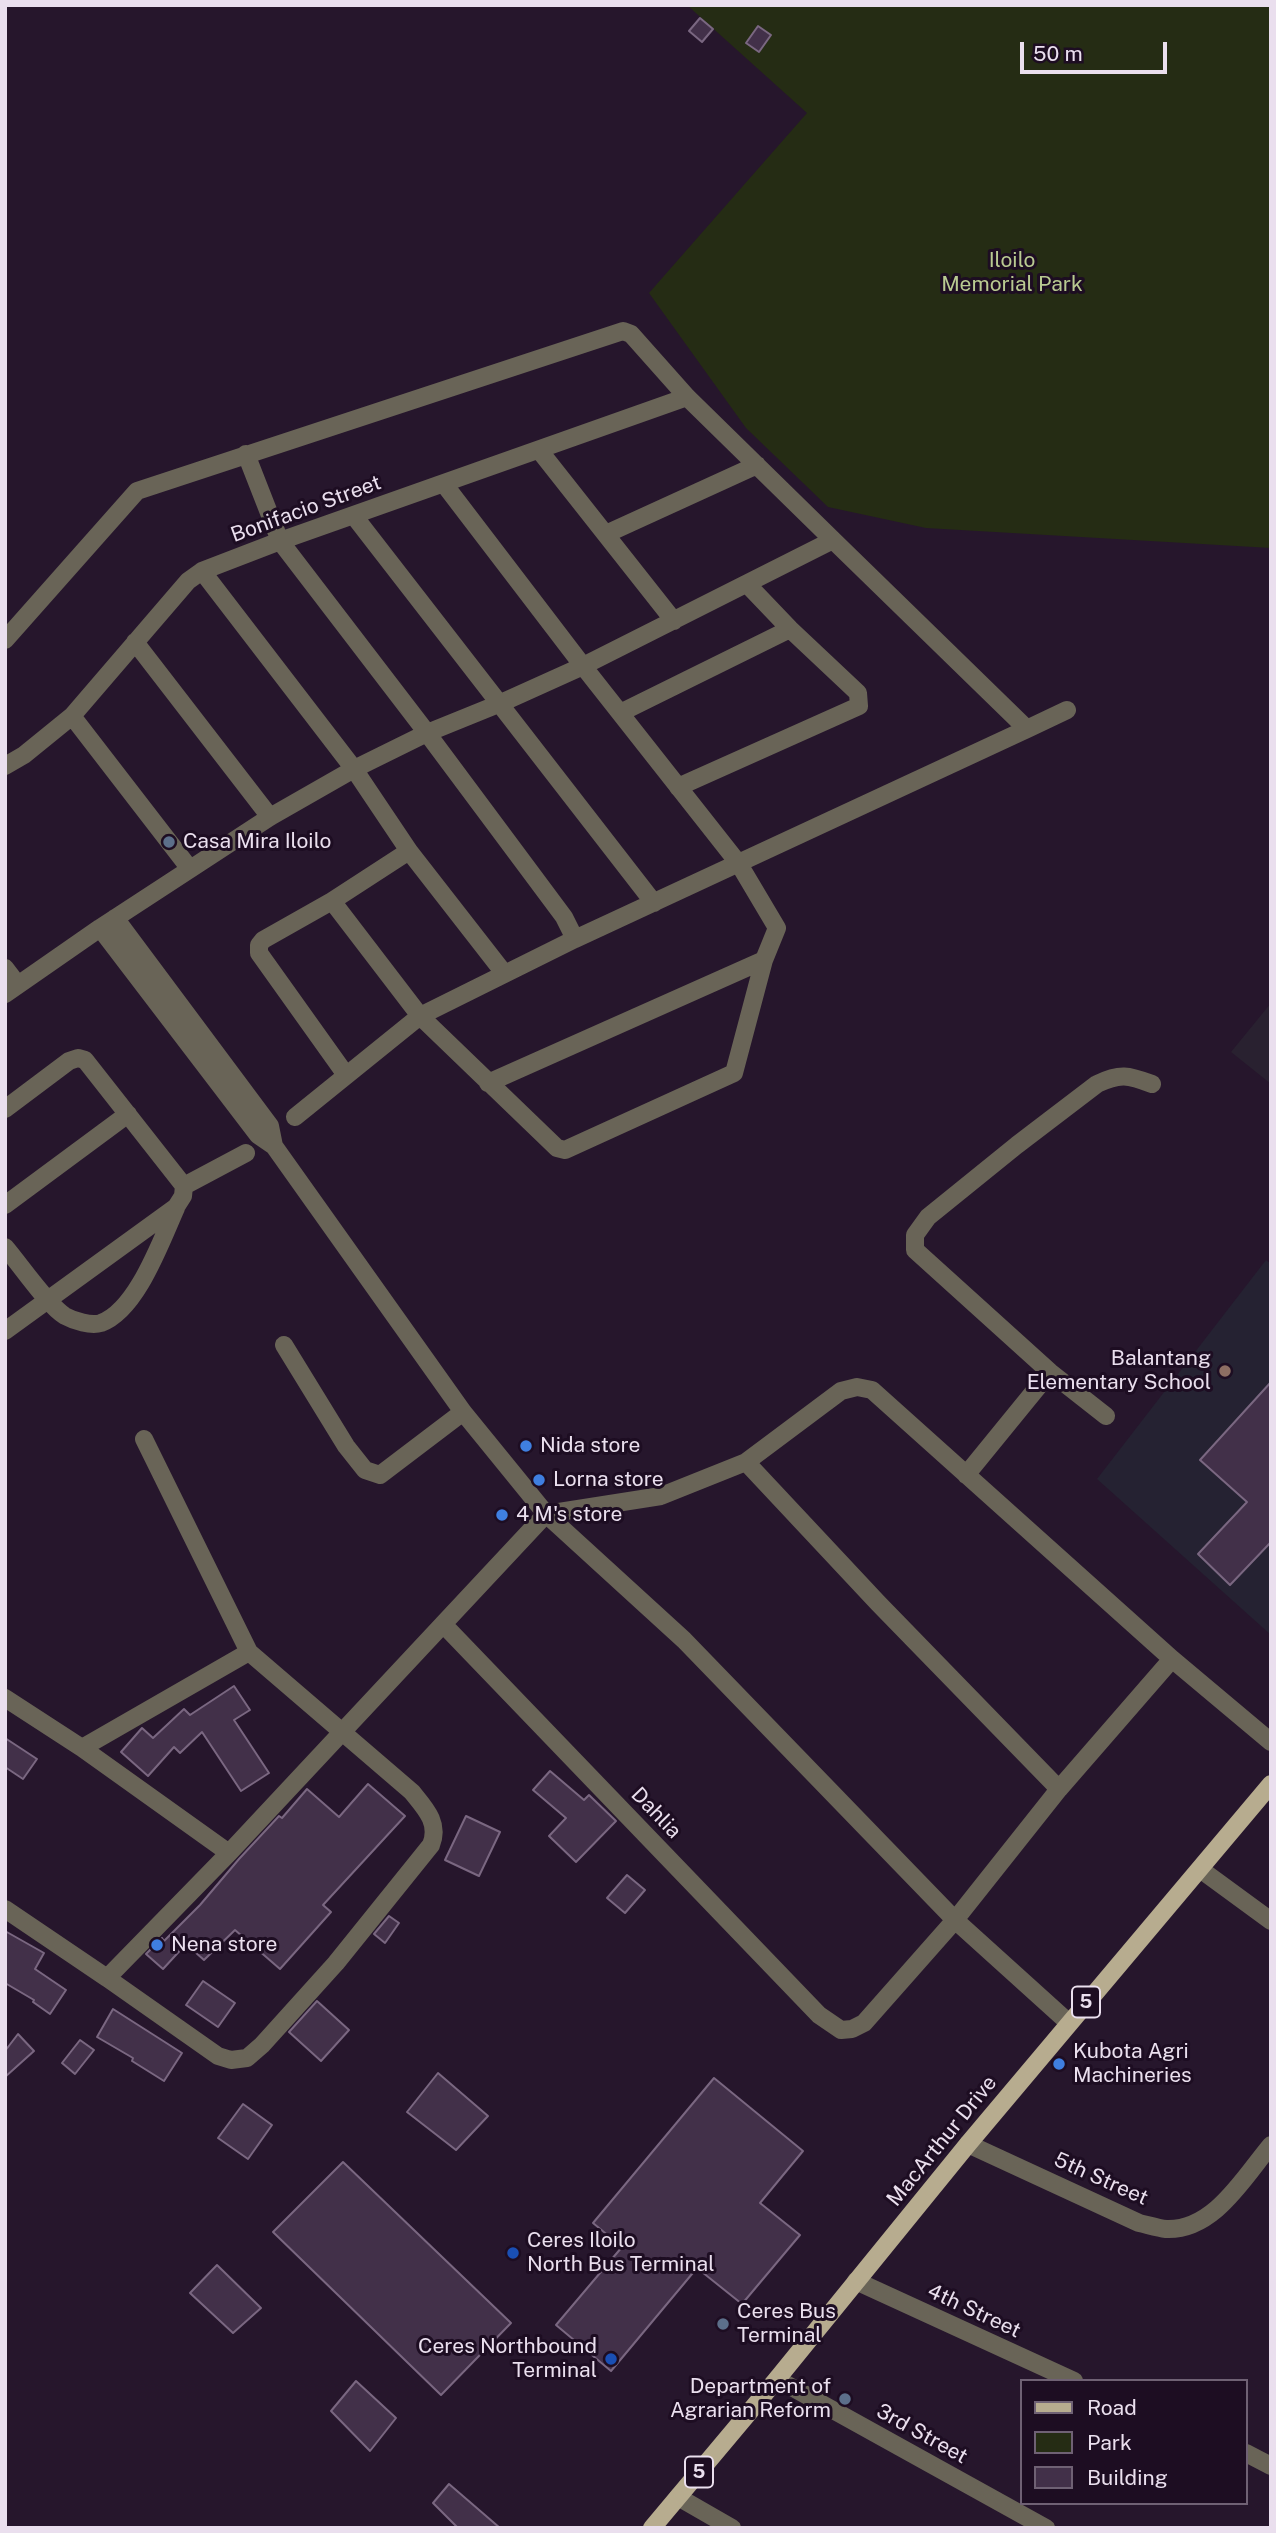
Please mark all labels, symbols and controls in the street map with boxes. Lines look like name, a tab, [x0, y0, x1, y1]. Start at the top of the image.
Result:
scale bar	[1024, 28, 1171, 72]
text: 50 m	[1033, 41, 1083, 66]
park label: Iloilo Memorial Park	[941, 248, 1083, 298]
street label: Bonifacio Street	[227, 470, 385, 548]
place label: Casa Mira Iloilo	[183, 829, 331, 855]
marker: Casa Mira Iloilo	[161, 834, 177, 850]
place label: Balantang Elementary School	[1027, 1346, 1211, 1396]
marker: Balantang Elementary School	[1217, 1363, 1233, 1379]
place label: Nida store	[540, 1433, 640, 1459]
marker: Nida store	[518, 1438, 534, 1454]
place label: Lorna store	[553, 1467, 664, 1493]
marker: Lorna store	[531, 1472, 547, 1488]
place label: 4 M's store	[516, 1502, 622, 1528]
marker: 4 M's store	[494, 1507, 510, 1523]
street label: Dahlia	[626, 1782, 686, 1844]
place label: Nena store	[171, 1932, 277, 1958]
marker: Nena store	[149, 1937, 165, 1953]
road number: 5	[1072, 1986, 1100, 2018]
place label: Kubota Agri Machineries	[1073, 2039, 1192, 2089]
marker: Kubota Agri Machineries	[1051, 2056, 1067, 2072]
street label: MacArthur Drive	[882, 2071, 1002, 2211]
street label: 5th Street	[1050, 2147, 1152, 2211]
place label: Ceres Iloilo North Bus Terminal	[527, 2228, 715, 2278]
marker: Ceres Iloilo North Bus Terminal	[505, 2245, 521, 2261]
street label: 4th Street	[923, 2278, 1025, 2344]
place label: Ceres Bus Terminal	[737, 2299, 836, 2349]
marker: Ceres Bus Terminal	[715, 2316, 731, 2332]
place label: Ceres Northbound Terminal	[418, 2334, 597, 2384]
marker: Ceres Northbound Terminal	[603, 2351, 619, 2367]
place label: Department of Agrarian Reform	[670, 2374, 831, 2424]
legend	[1020, 2379, 1248, 2505]
marker: Department of Agrarian Reform	[837, 2391, 853, 2407]
text: Road	[1087, 2395, 1137, 2420]
street label: 3rd Street	[872, 2399, 972, 2469]
text: Park	[1087, 2430, 1132, 2455]
road number: 5	[685, 2456, 713, 2488]
text: Building	[1087, 2465, 1168, 2490]

